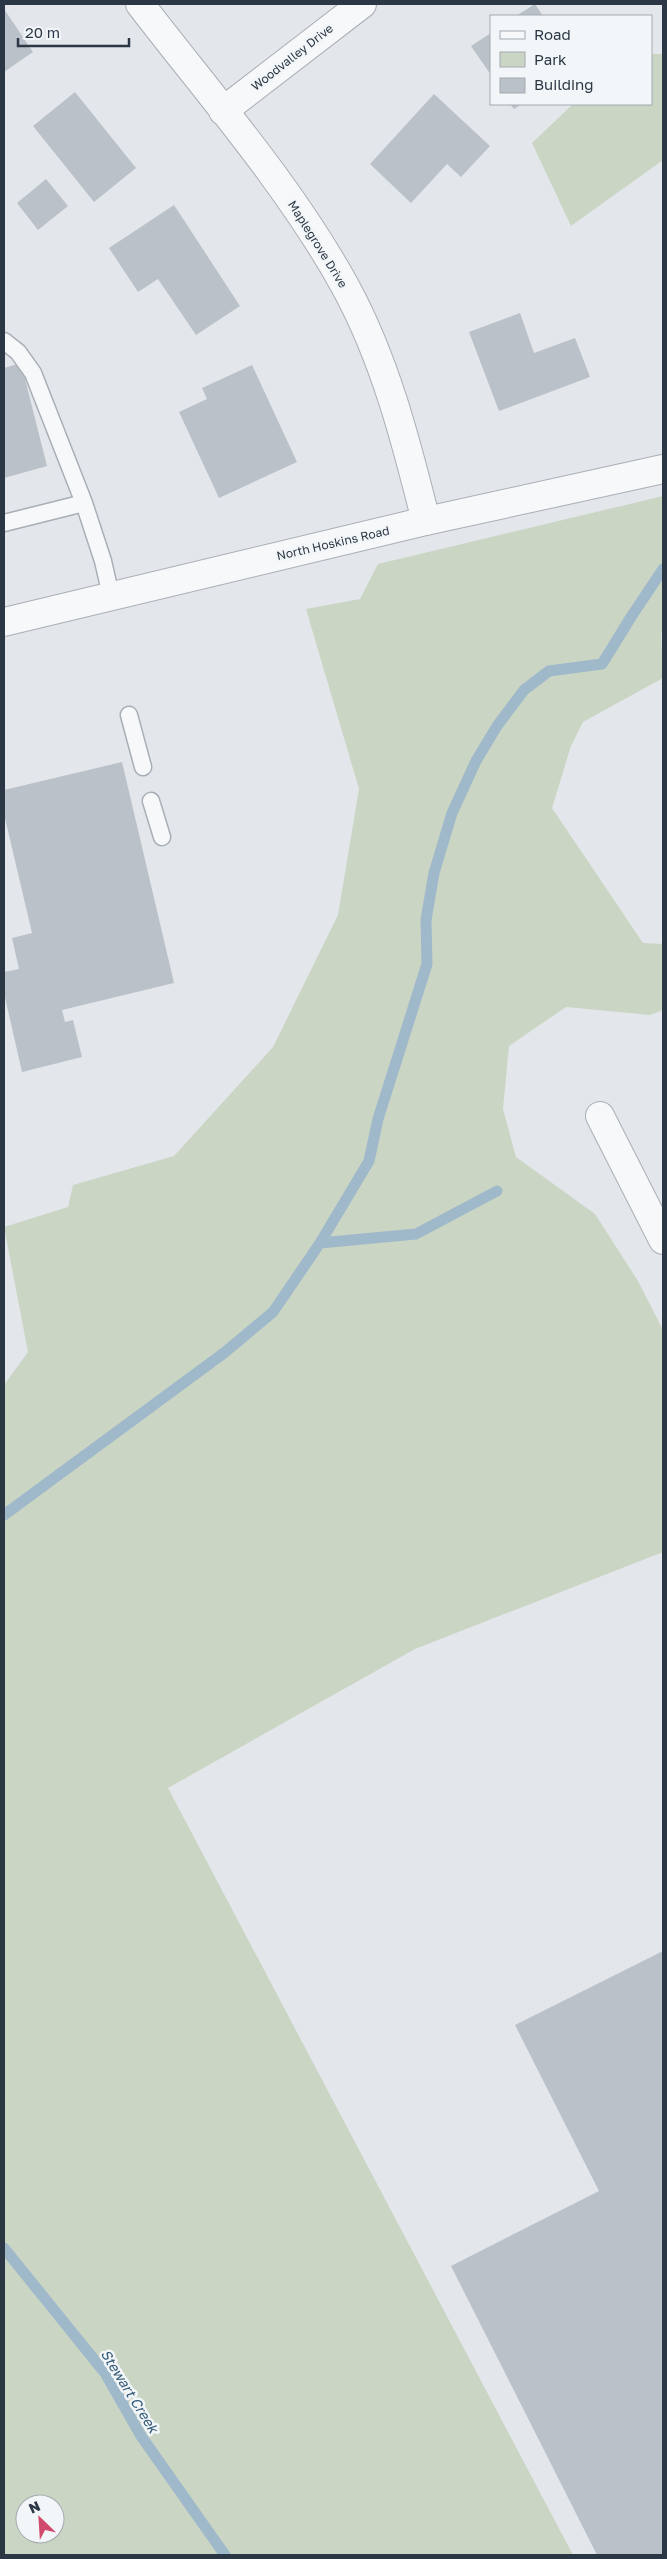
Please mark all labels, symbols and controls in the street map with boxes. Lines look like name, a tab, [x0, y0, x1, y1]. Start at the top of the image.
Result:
scale bar	[18, 15, 129, 47]
legend	[490, 15, 652, 105]
street label: Woodvalley Drive	[248, 20, 336, 94]
text: 20 m	[25, 23, 60, 41]
text: Road	[534, 25, 571, 43]
text: Park	[534, 50, 567, 68]
text: Building	[534, 75, 594, 93]
street label: Maplegrove Drive	[285, 198, 351, 291]
street label: North Hoskins Road	[275, 523, 391, 563]
water label: Stewart Creek	[98, 2346, 164, 2438]
north arrow	[15, 2494, 65, 2544]
text: N	[26, 2497, 43, 2517]

